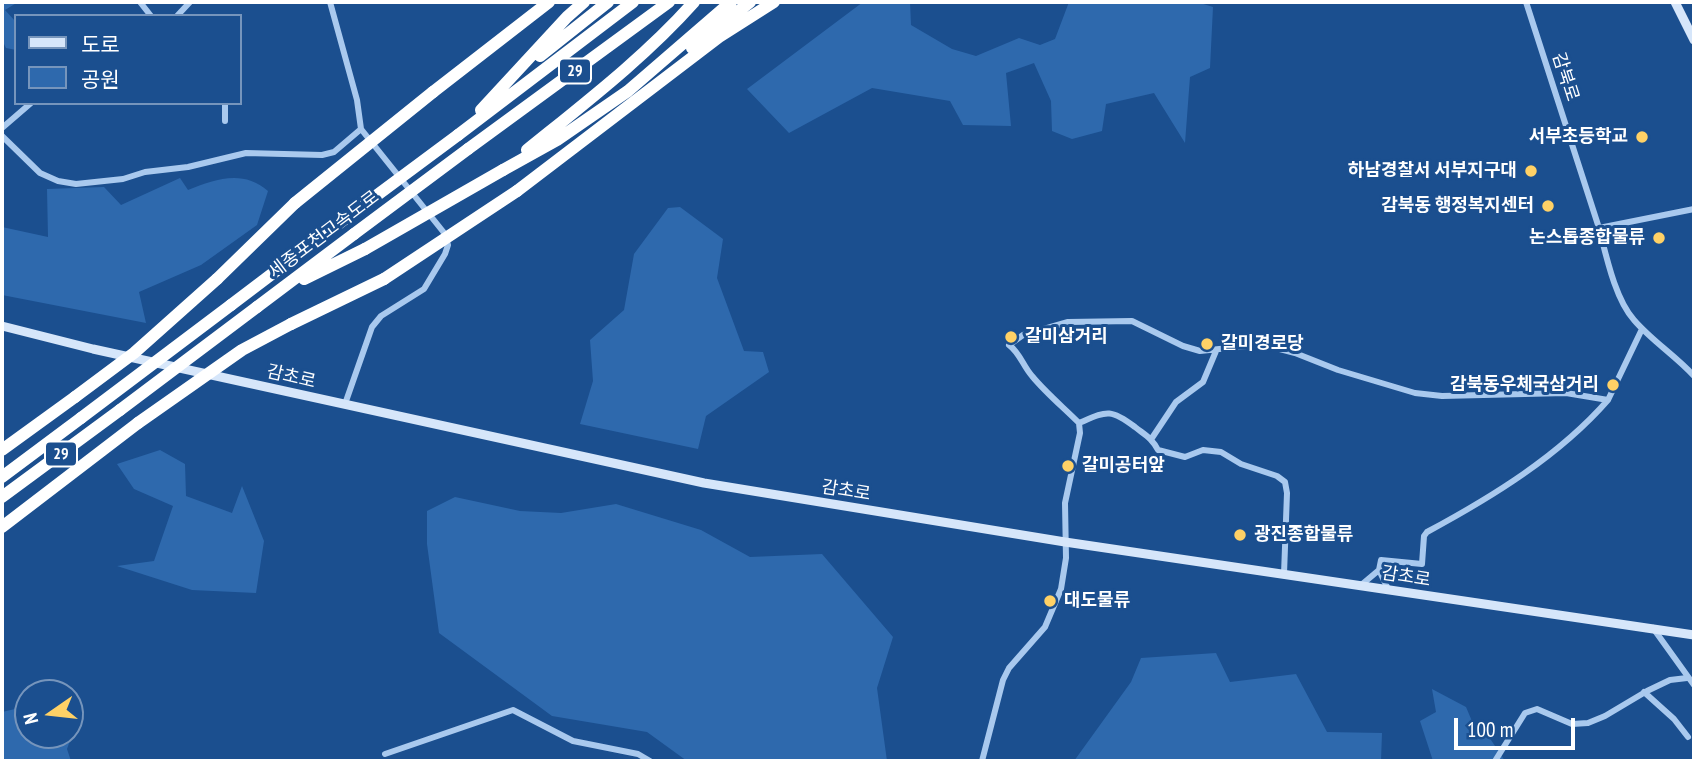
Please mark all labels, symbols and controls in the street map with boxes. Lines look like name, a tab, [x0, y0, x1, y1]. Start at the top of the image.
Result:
legend	[14, 14, 242, 105]
text: 도로	[81, 31, 120, 58]
street label: 감북로	[1547, 50, 1583, 104]
road number: 29	[559, 58, 591, 83]
text: 공원	[81, 66, 120, 93]
place label: 서부초등학교	[1529, 126, 1628, 148]
marker: 서부초등학교	[1634, 129, 1650, 145]
place label: 하남경찰서 서부지구대	[1348, 160, 1517, 182]
marker: 하남경찰서 서부지구대	[1523, 163, 1539, 179]
street label: 세종포천고속도로	[265, 187, 383, 283]
place label: 감북동 행정복지센터	[1381, 195, 1534, 217]
marker: 감북동 행정복지센터	[1540, 198, 1556, 214]
place label: 논스톱종합물류	[1529, 227, 1645, 249]
marker: 논스톱종합물류	[1651, 230, 1667, 246]
place label: 갈미삼거리	[1025, 326, 1108, 348]
marker: 갈미삼거리	[1003, 329, 1019, 345]
place label: 갈미경로당	[1221, 333, 1304, 355]
marker: 갈미경로당	[1199, 336, 1215, 352]
street label: 감초로	[264, 361, 318, 393]
place label: 감북동우체국삼거리	[1450, 374, 1599, 396]
marker: 감북동우체국삼거리	[1605, 377, 1621, 393]
road number: 29	[45, 442, 77, 467]
place label: 갈미공터앞	[1082, 455, 1165, 477]
marker: 갈미공터앞	[1060, 458, 1076, 474]
street label: 감초로	[820, 476, 872, 506]
place label: 광진종합물류	[1254, 524, 1353, 546]
marker: 광진종합물류	[1232, 527, 1248, 543]
street label: 감초로	[1380, 562, 1432, 592]
place label: 대도물류	[1064, 590, 1130, 612]
marker: 대도물류	[1042, 593, 1058, 609]
north arrow	[14, 679, 84, 749]
scale bar	[1458, 704, 1579, 748]
text: N	[18, 711, 43, 726]
text: 100 m	[1467, 716, 1513, 743]

